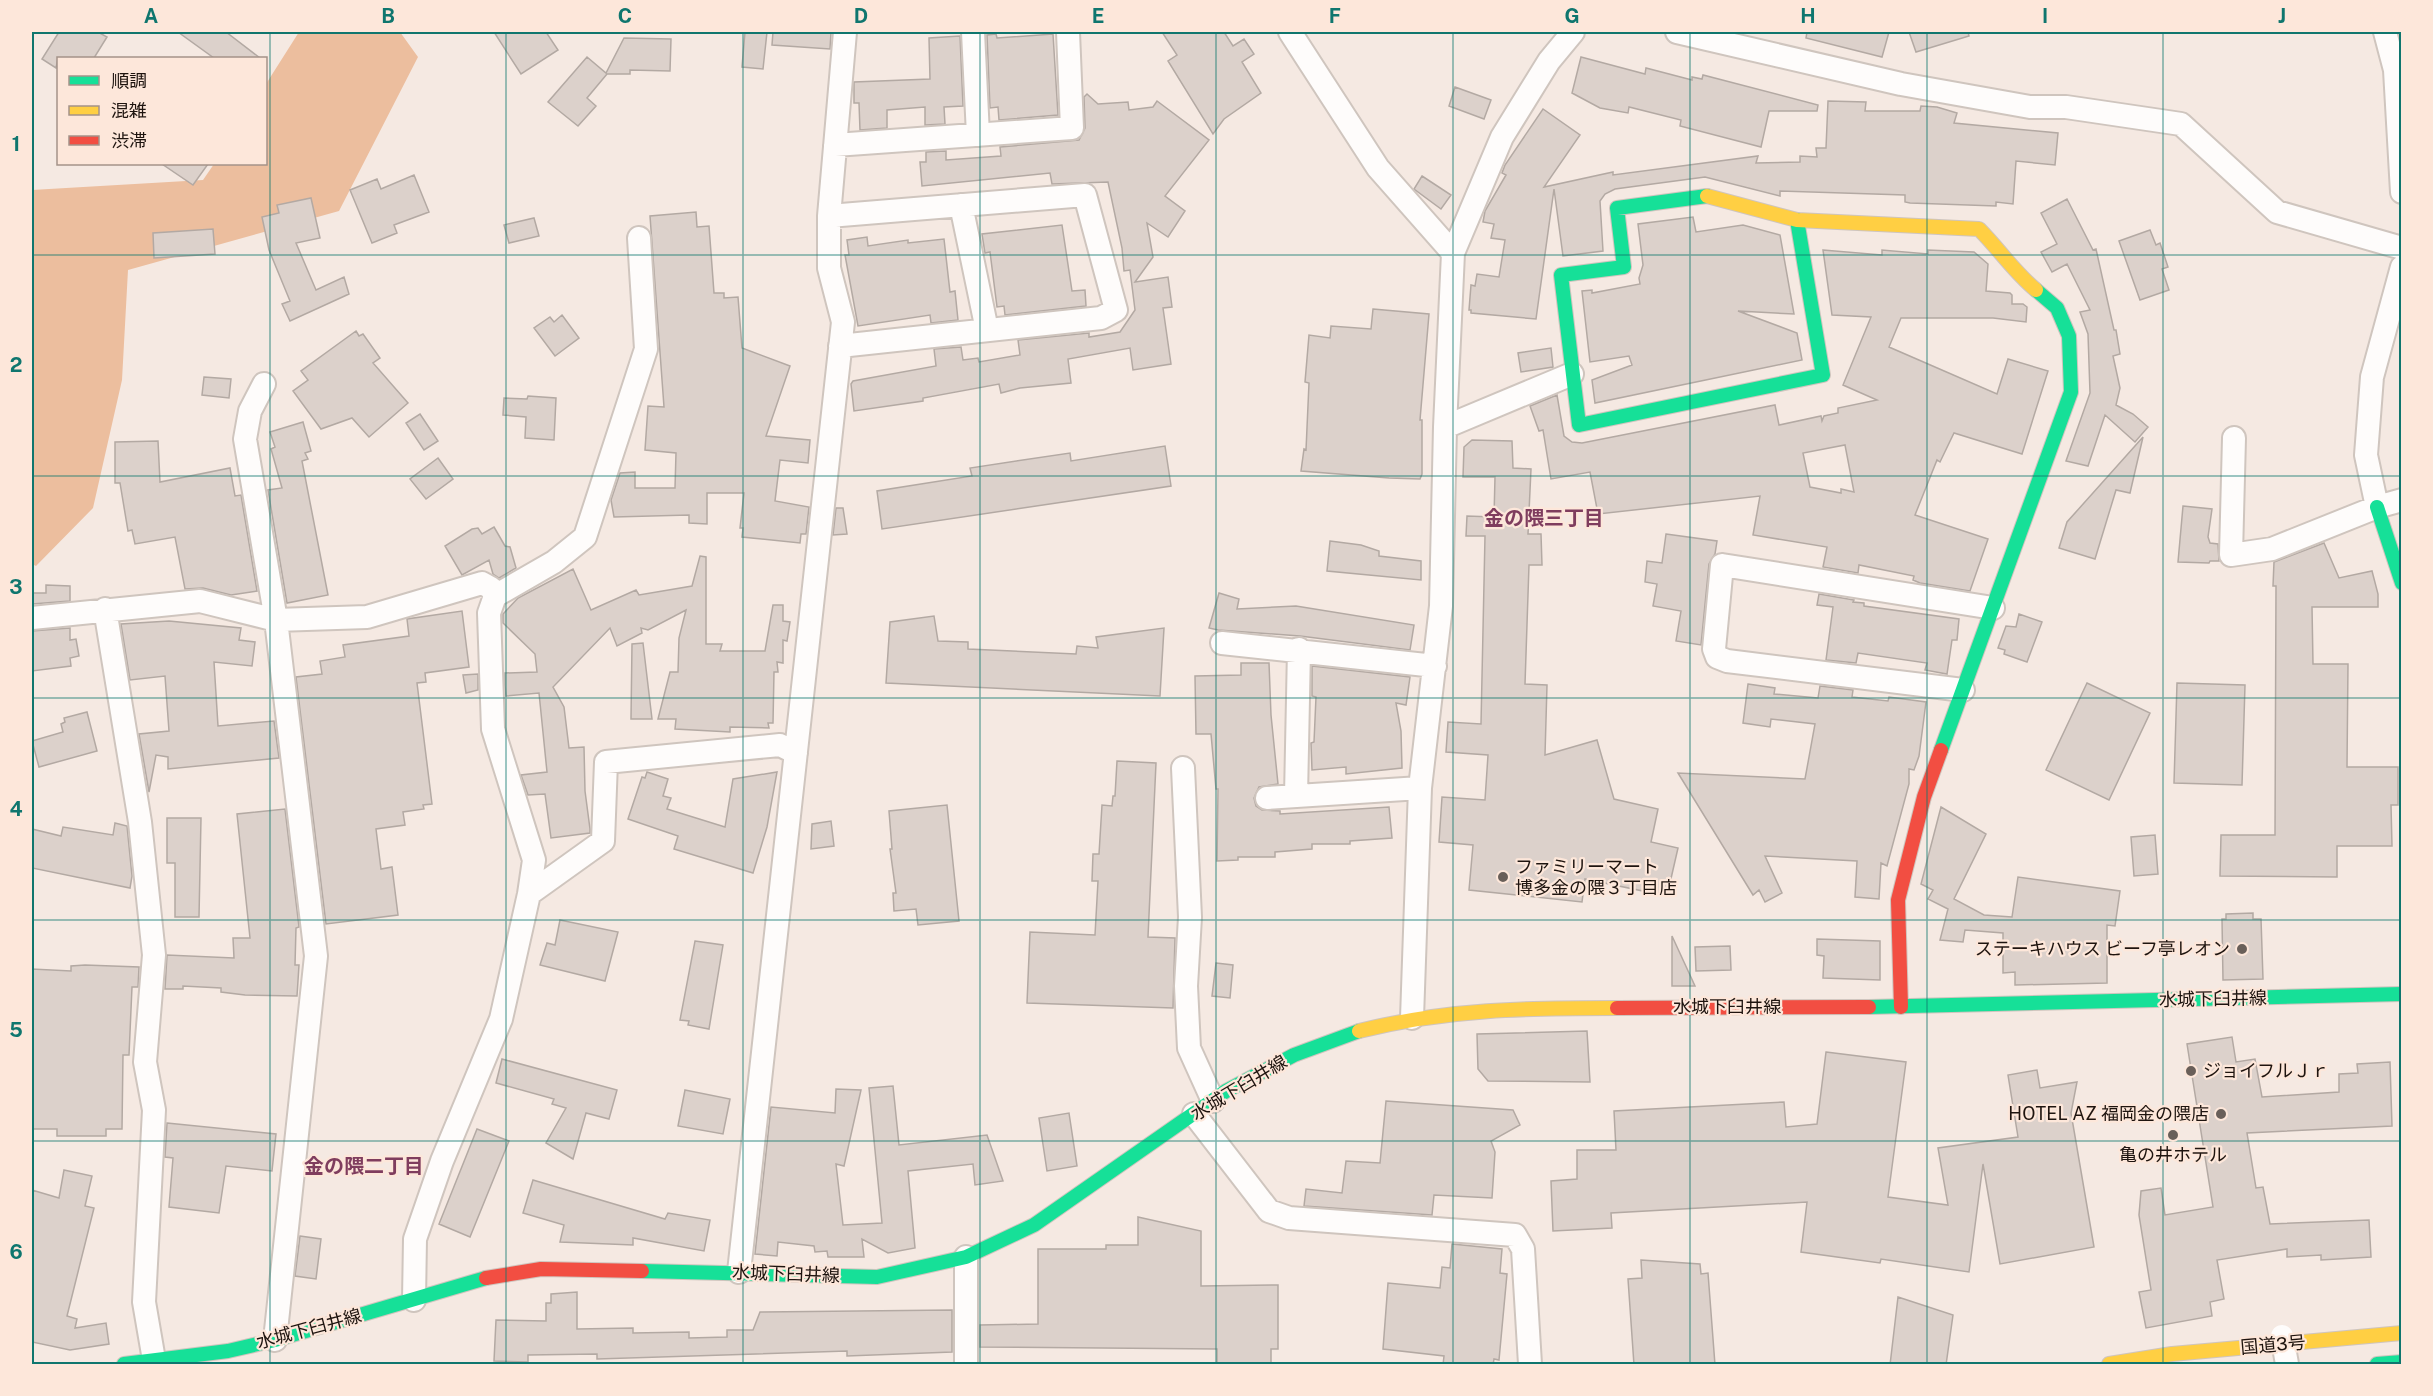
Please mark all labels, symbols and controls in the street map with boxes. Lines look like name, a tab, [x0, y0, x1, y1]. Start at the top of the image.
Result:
text: A	[144, 4, 158, 28]
text: B	[381, 4, 395, 28]
text: C	[618, 4, 632, 28]
text: D	[854, 4, 868, 28]
text: E	[1092, 4, 1104, 28]
text: F	[1329, 4, 1341, 28]
text: G	[1564, 4, 1580, 28]
text: H	[1800, 4, 1816, 28]
text: I	[2042, 4, 2048, 28]
text: J	[2278, 4, 2286, 28]
legend	[57, 57, 267, 165]
text: 順調	[111, 70, 147, 91]
text: 混雑	[111, 100, 147, 121]
text: 渋滞	[111, 130, 147, 151]
text: 1	[12, 132, 20, 156]
text: 2	[10, 353, 22, 377]
district label: 金の隈三丁目	[1484, 506, 1604, 530]
text: 3	[9, 575, 23, 599]
text: 4	[9, 797, 23, 821]
place label: ファミリーマート 博多金の隈３丁目店	[1515, 856, 1677, 898]
marker: ファミリーマート 博多金の隈３丁目店	[1496, 870, 1510, 884]
place label: ステーキハウス ビーフ亭レオン	[1975, 938, 2230, 959]
marker: ステーキハウス ビーフ亭レオン	[2235, 942, 2249, 956]
street label: 水城下臼井線	[2159, 987, 2267, 1010]
street label: 水城下臼井線	[1673, 996, 1781, 1017]
text: 5	[9, 1018, 23, 1042]
street label: 水城下臼井線	[1187, 1051, 1290, 1124]
place label: ジョイフルＪｒ	[2203, 1060, 2329, 1081]
marker: ジョイフルＪｒ	[2184, 1064, 2198, 1078]
place label: HOTEL AZ 福岡金の隈店	[2008, 1103, 2209, 1124]
marker: HOTEL AZ 福岡金の隈店	[2214, 1107, 2228, 1121]
marker: 亀の井ホテル	[2166, 1128, 2180, 1142]
place label: 亀の井ホテル	[2119, 1144, 2227, 1165]
district label: 金の隈二丁目	[304, 1154, 424, 1178]
text: 6	[9, 1240, 23, 1264]
street label: 水城下臼井線	[732, 1261, 840, 1286]
street label: 水城下臼井線	[254, 1304, 364, 1353]
street label: 国道3号	[2239, 1331, 2306, 1358]

